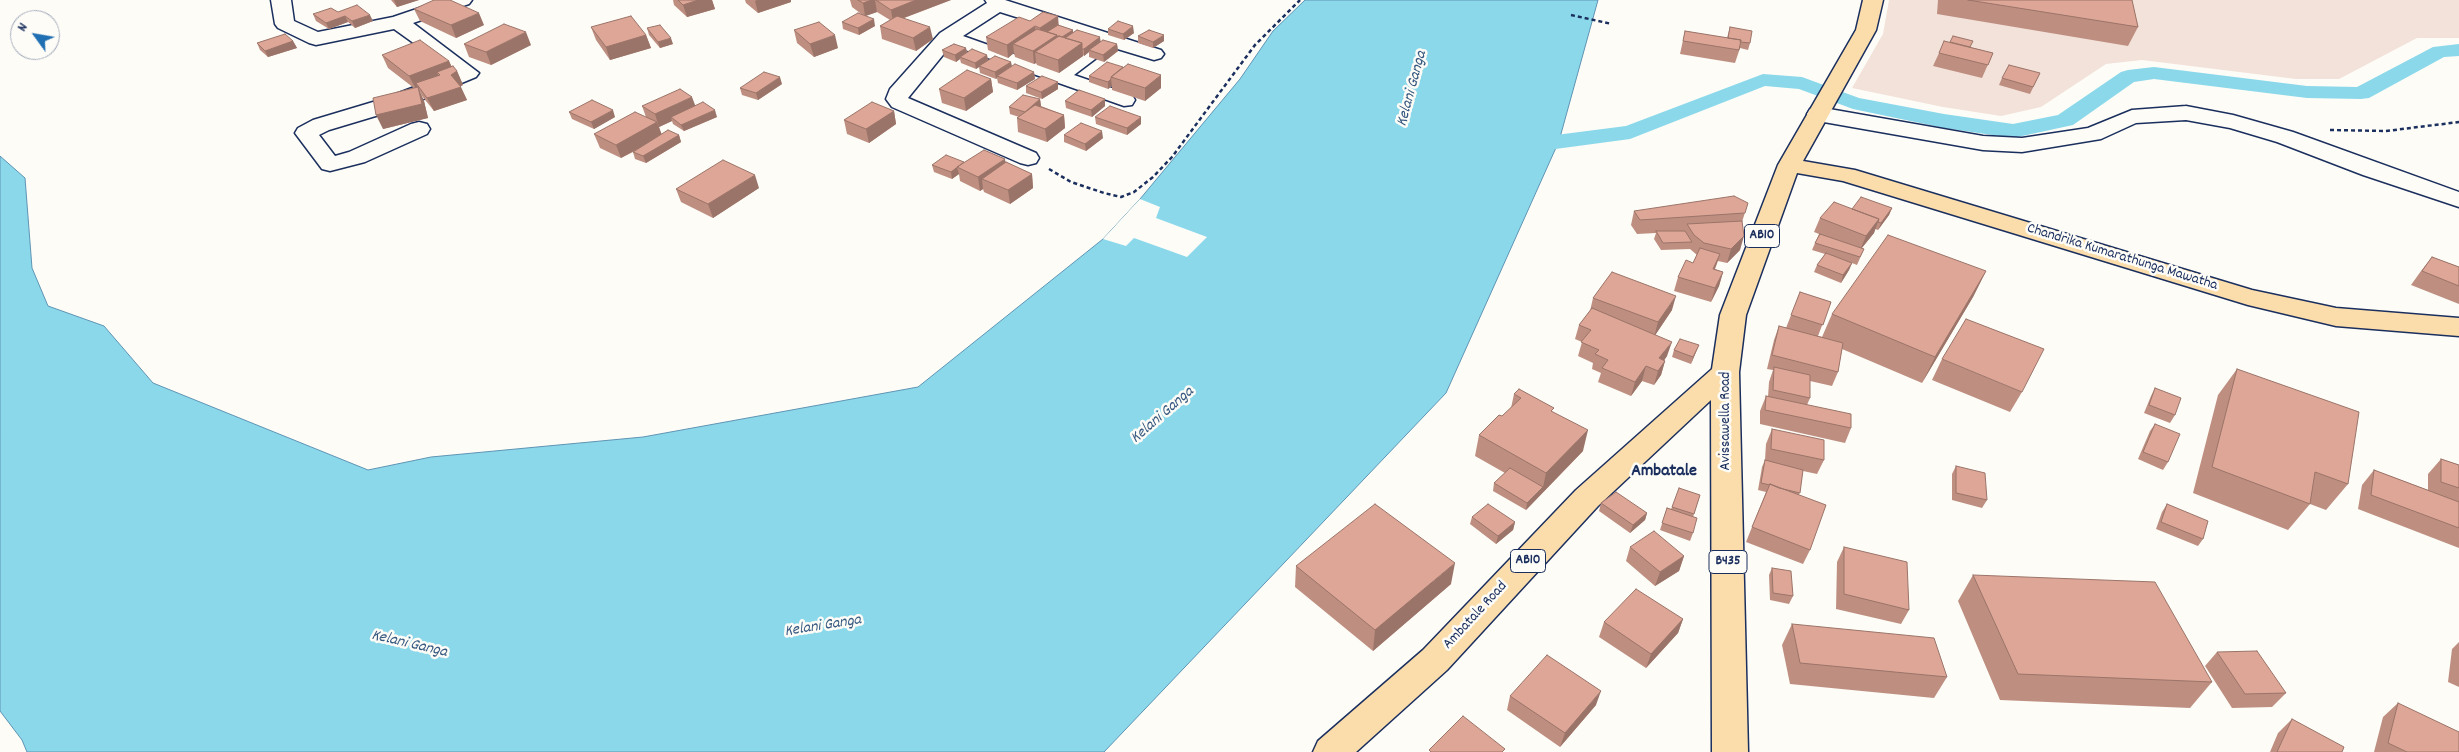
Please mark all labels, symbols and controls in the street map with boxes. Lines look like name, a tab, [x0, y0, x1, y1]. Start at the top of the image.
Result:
north arrow	[10, 10, 60, 60]
text: N	[13, 19, 33, 36]
water label: Kelani Ganga	[1394, 49, 1432, 129]
street label: Chandrika Kumarathunga Mawatha	[2025, 220, 2219, 296]
road number: AB10	[1744, 225, 1780, 248]
street label: Avissawella Road	[1718, 372, 1736, 470]
water label: Kelani Ganga	[1128, 383, 1198, 449]
district label: Ambatale	[1631, 462, 1697, 484]
road number: AB10	[1510, 550, 1546, 572]
road number: B435	[1709, 550, 1747, 574]
street label: Ambatale Road	[1440, 578, 1512, 654]
water label: Kelani Ganga	[783, 611, 863, 643]
water label: Kelani Ganga	[369, 627, 449, 663]

